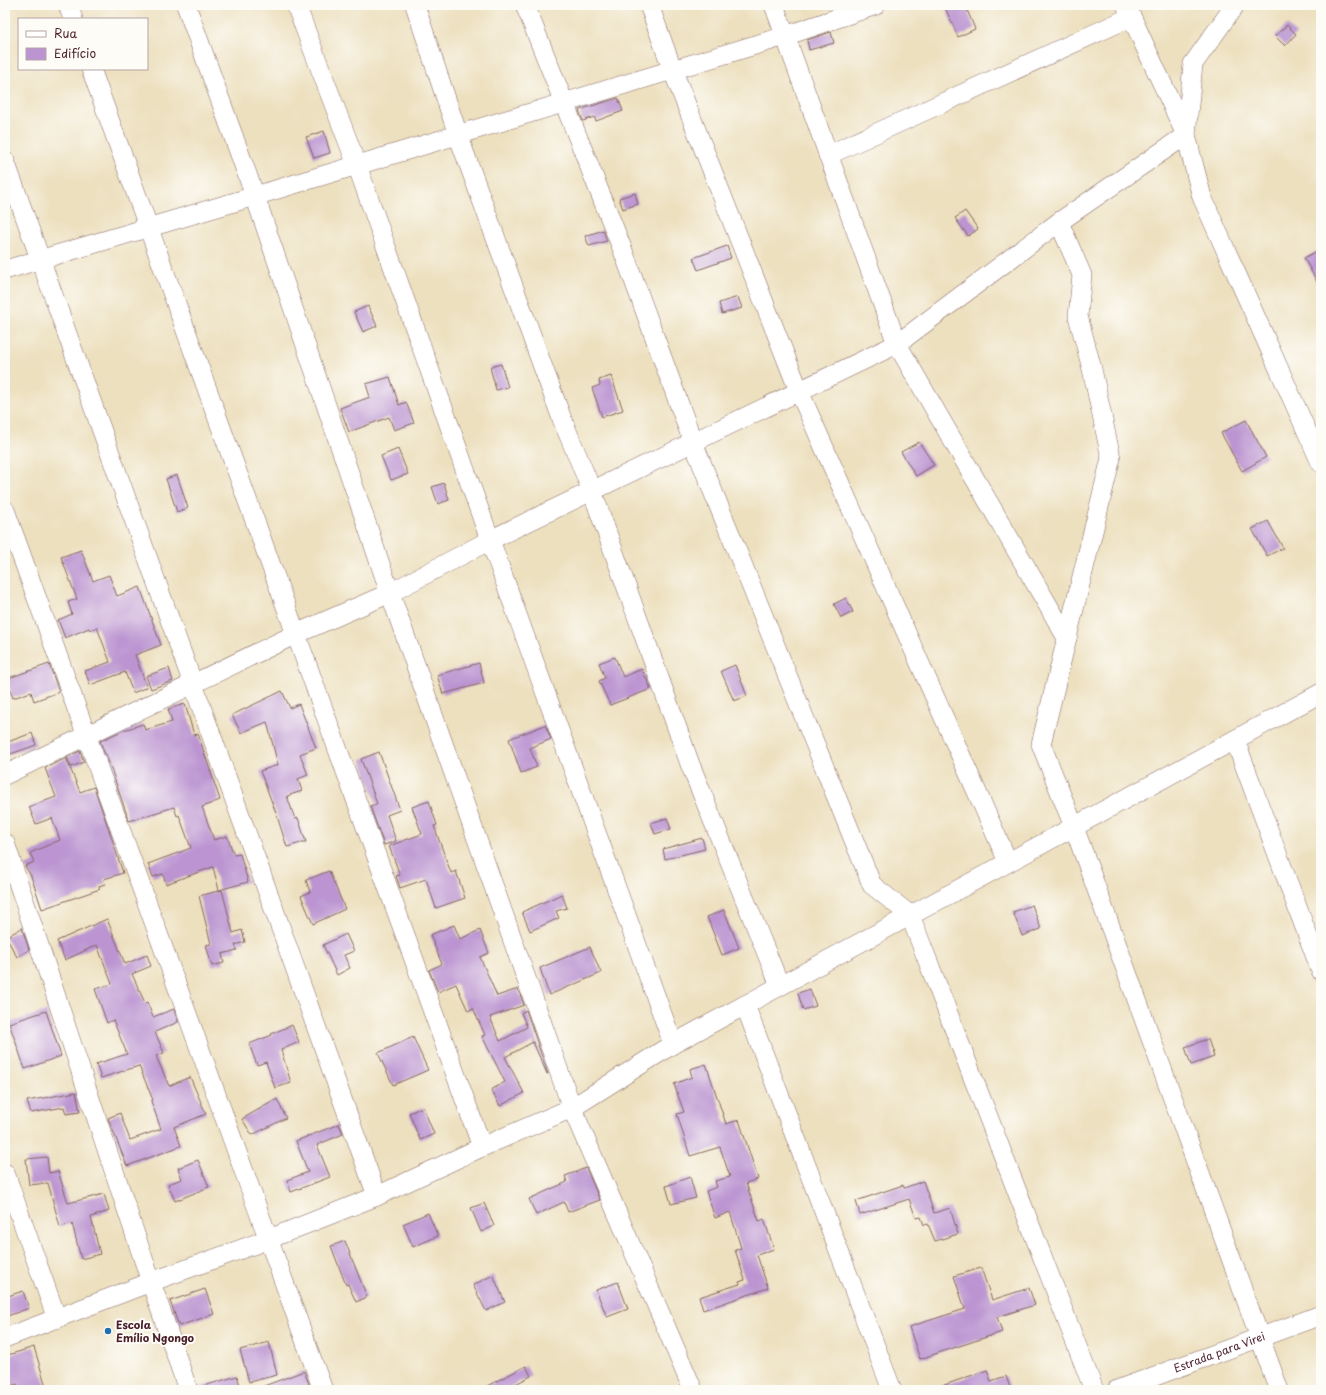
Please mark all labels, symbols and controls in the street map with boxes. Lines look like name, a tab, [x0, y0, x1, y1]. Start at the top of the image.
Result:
legend	[18, 18, 148, 70]
text: Rua	[54, 24, 78, 42]
text: Edifício	[54, 44, 96, 62]
place label: Escola Emílio Ngongo	[116, 1316, 195, 1346]
marker: Escola Emílio Ngongo	[103, 1326, 113, 1336]
street label: Estrada para Virei	[1171, 1327, 1267, 1377]

